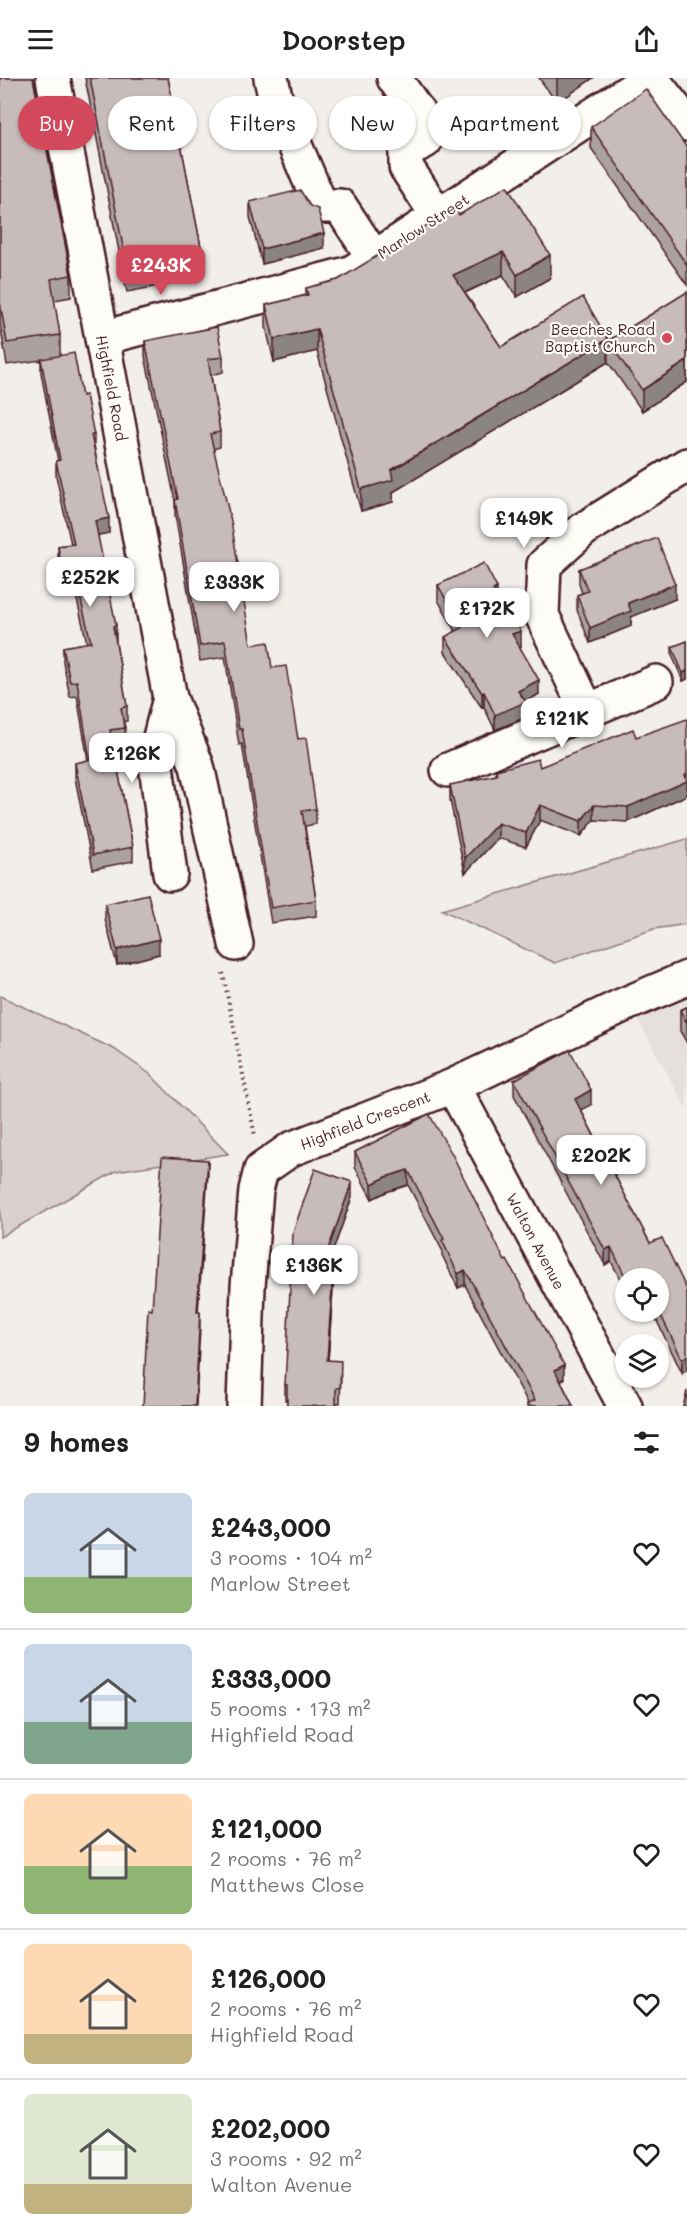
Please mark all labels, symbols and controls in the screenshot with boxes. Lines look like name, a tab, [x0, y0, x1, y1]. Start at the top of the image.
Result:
text: Doorstep	[281, 22, 406, 57]
icon: menu	[24, 23, 57, 56]
icon: share	[630, 23, 663, 56]
chip: Buy	[18, 96, 96, 150]
chip: Rent	[108, 96, 197, 150]
chip: Filters	[209, 96, 317, 150]
chip: New	[329, 96, 416, 150]
chip: Apartment	[428, 96, 581, 150]
street label: Marlow Street	[373, 189, 473, 263]
pin: £243K	[119, 245, 203, 296]
text: £243K	[130, 251, 192, 277]
place label: Beeches Road Baptist Church	[545, 319, 655, 356]
marker: Beeches Road Baptist Church	[660, 331, 674, 345]
street label: Highfield Road	[92, 333, 132, 443]
pin: £149K	[482, 498, 566, 549]
text: £149K	[494, 504, 554, 530]
pin: £252K	[48, 557, 132, 608]
pin: £333K	[192, 562, 276, 613]
text: £252K	[60, 563, 120, 589]
text: £333K	[203, 568, 265, 594]
pin: £172K	[445, 588, 529, 639]
text: £172K	[459, 594, 515, 620]
pin: £121K	[520, 698, 604, 749]
text: £121K	[535, 704, 589, 730]
pin: £126K	[90, 733, 174, 784]
text: £126K	[103, 739, 161, 765]
street label: Highfield Crescent	[297, 1086, 433, 1154]
pin: £202K	[559, 1135, 643, 1186]
text: £202K	[571, 1141, 631, 1167]
street label: Walton Avenue	[502, 1189, 570, 1293]
pin: £136K	[272, 1245, 356, 1296]
text: £136K	[285, 1251, 343, 1277]
map controls	[615, 1268, 669, 1388]
button: locate	[615, 1268, 669, 1322]
button: layers	[615, 1334, 669, 1388]
text: 9 homes	[24, 1425, 129, 1459]
icon: filters	[630, 1426, 663, 1459]
text: £243,000	[210, 1510, 331, 1544]
icon: home	[72, 1517, 144, 1589]
icon: heart	[630, 1537, 663, 1570]
text: 3 rooms · 104 m²	[210, 1544, 372, 1570]
text: Marlow Street	[210, 1570, 351, 1596]
text: £333,000	[210, 1661, 331, 1695]
icon: home	[72, 1668, 144, 1740]
icon: heart	[630, 1688, 663, 1721]
text: 5 rooms · 173 m²	[210, 1695, 371, 1721]
text: Highfield Road	[210, 1721, 353, 1747]
text: £121,000	[210, 1811, 322, 1845]
icon: home	[72, 1818, 144, 1890]
icon: heart	[630, 1838, 663, 1871]
text: 2 rooms · 76 m²	[210, 1845, 362, 1871]
text: Matthews Close	[210, 1871, 365, 1897]
text: £126,000	[210, 1961, 326, 1995]
icon: home	[72, 1968, 144, 2040]
icon: heart	[630, 1988, 663, 2021]
text: 2 rooms · 76 m²	[210, 1995, 362, 2021]
text: Highfield Road	[210, 2021, 353, 2047]
text: £202,000	[210, 2111, 330, 2145]
icon: home	[72, 2118, 144, 2190]
icon: heart	[630, 2138, 663, 2171]
text: 3 rooms · 92 m²	[210, 2145, 362, 2171]
text: Walton Avenue	[210, 2171, 352, 2197]

